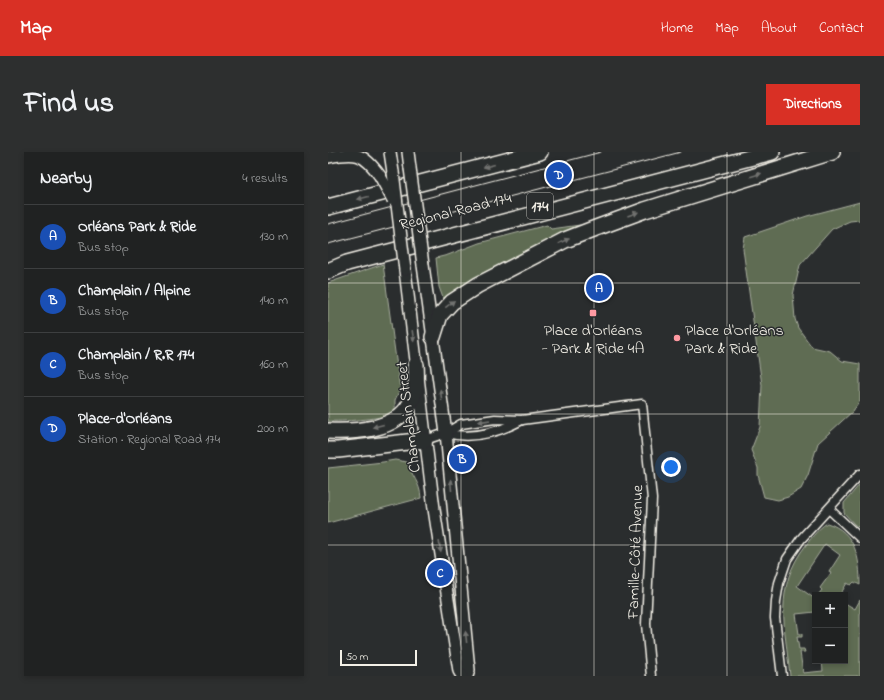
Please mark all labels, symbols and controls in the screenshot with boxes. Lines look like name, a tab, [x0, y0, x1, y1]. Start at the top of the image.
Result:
text: Map	[20, 15, 52, 42]
text: Home	[661, 18, 693, 39]
text: Map	[715, 18, 739, 39]
text: About	[761, 18, 797, 39]
text: Contact	[819, 18, 864, 39]
text: Find us	[24, 84, 114, 125]
button: Directions	[766, 84, 860, 125]
pin: D	[546, 160, 572, 190]
one-way arrow	[483, 163, 495, 169]
text: Nearby	[40, 166, 92, 191]
text: 4 results	[242, 169, 288, 188]
one-way arrow	[751, 172, 763, 178]
street label: Regional Road 174	[397, 186, 514, 237]
road number: 174	[527, 193, 553, 219]
one-way arrow	[357, 195, 369, 201]
one-way arrow	[627, 211, 639, 217]
text: Orléans Park & Ride	[78, 216, 196, 238]
text: A	[49, 227, 57, 246]
text: 130 m	[260, 227, 288, 246]
text: Bus stop	[78, 238, 129, 257]
one-way arrow	[559, 238, 570, 244]
pin: A	[586, 273, 612, 303]
text: Champlain / Alpine	[78, 280, 190, 302]
text: B	[49, 291, 57, 310]
text: 140 m	[260, 291, 288, 310]
one-way arrow	[445, 299, 456, 308]
text: Bus stop	[78, 302, 129, 321]
marker: Place d'Orléans - Park & Ride 4A	[588, 308, 598, 318]
place label: Place d'Orléans - Park & Ride 4A	[542, 319, 644, 361]
place label: Place d'Orléans Park & Ride	[685, 319, 784, 361]
one-way arrow	[410, 330, 416, 342]
marker: Place d'Orléans Park & Ride	[672, 333, 682, 343]
text: Champlain / R.R 174	[78, 344, 194, 366]
text: C	[49, 355, 57, 374]
text: 160 m	[259, 355, 288, 374]
street label: Champlain Street	[390, 359, 428, 474]
text: Bus stop	[78, 366, 129, 385]
one-way arrow	[438, 388, 444, 401]
text: Place-d'Orléans	[78, 408, 172, 430]
one-way arrow	[478, 418, 490, 424]
text: D	[48, 419, 58, 438]
text: 200 m	[257, 419, 288, 438]
one-way arrow	[372, 423, 384, 429]
text: Station · Regional Road 174	[78, 430, 220, 449]
pin: B	[449, 444, 475, 474]
your location	[661, 457, 681, 477]
one-way arrow	[447, 479, 454, 491]
street label: Famille-Côté Avenue	[622, 484, 650, 621]
one-way arrow	[437, 541, 443, 554]
pin: C	[427, 558, 453, 588]
map controls	[812, 592, 848, 664]
button: +	[812, 592, 848, 628]
button: −	[812, 628, 848, 664]
one-way arrow	[462, 631, 469, 643]
scale bar	[340, 648, 417, 667]
text: 50 m	[346, 649, 368, 665]

